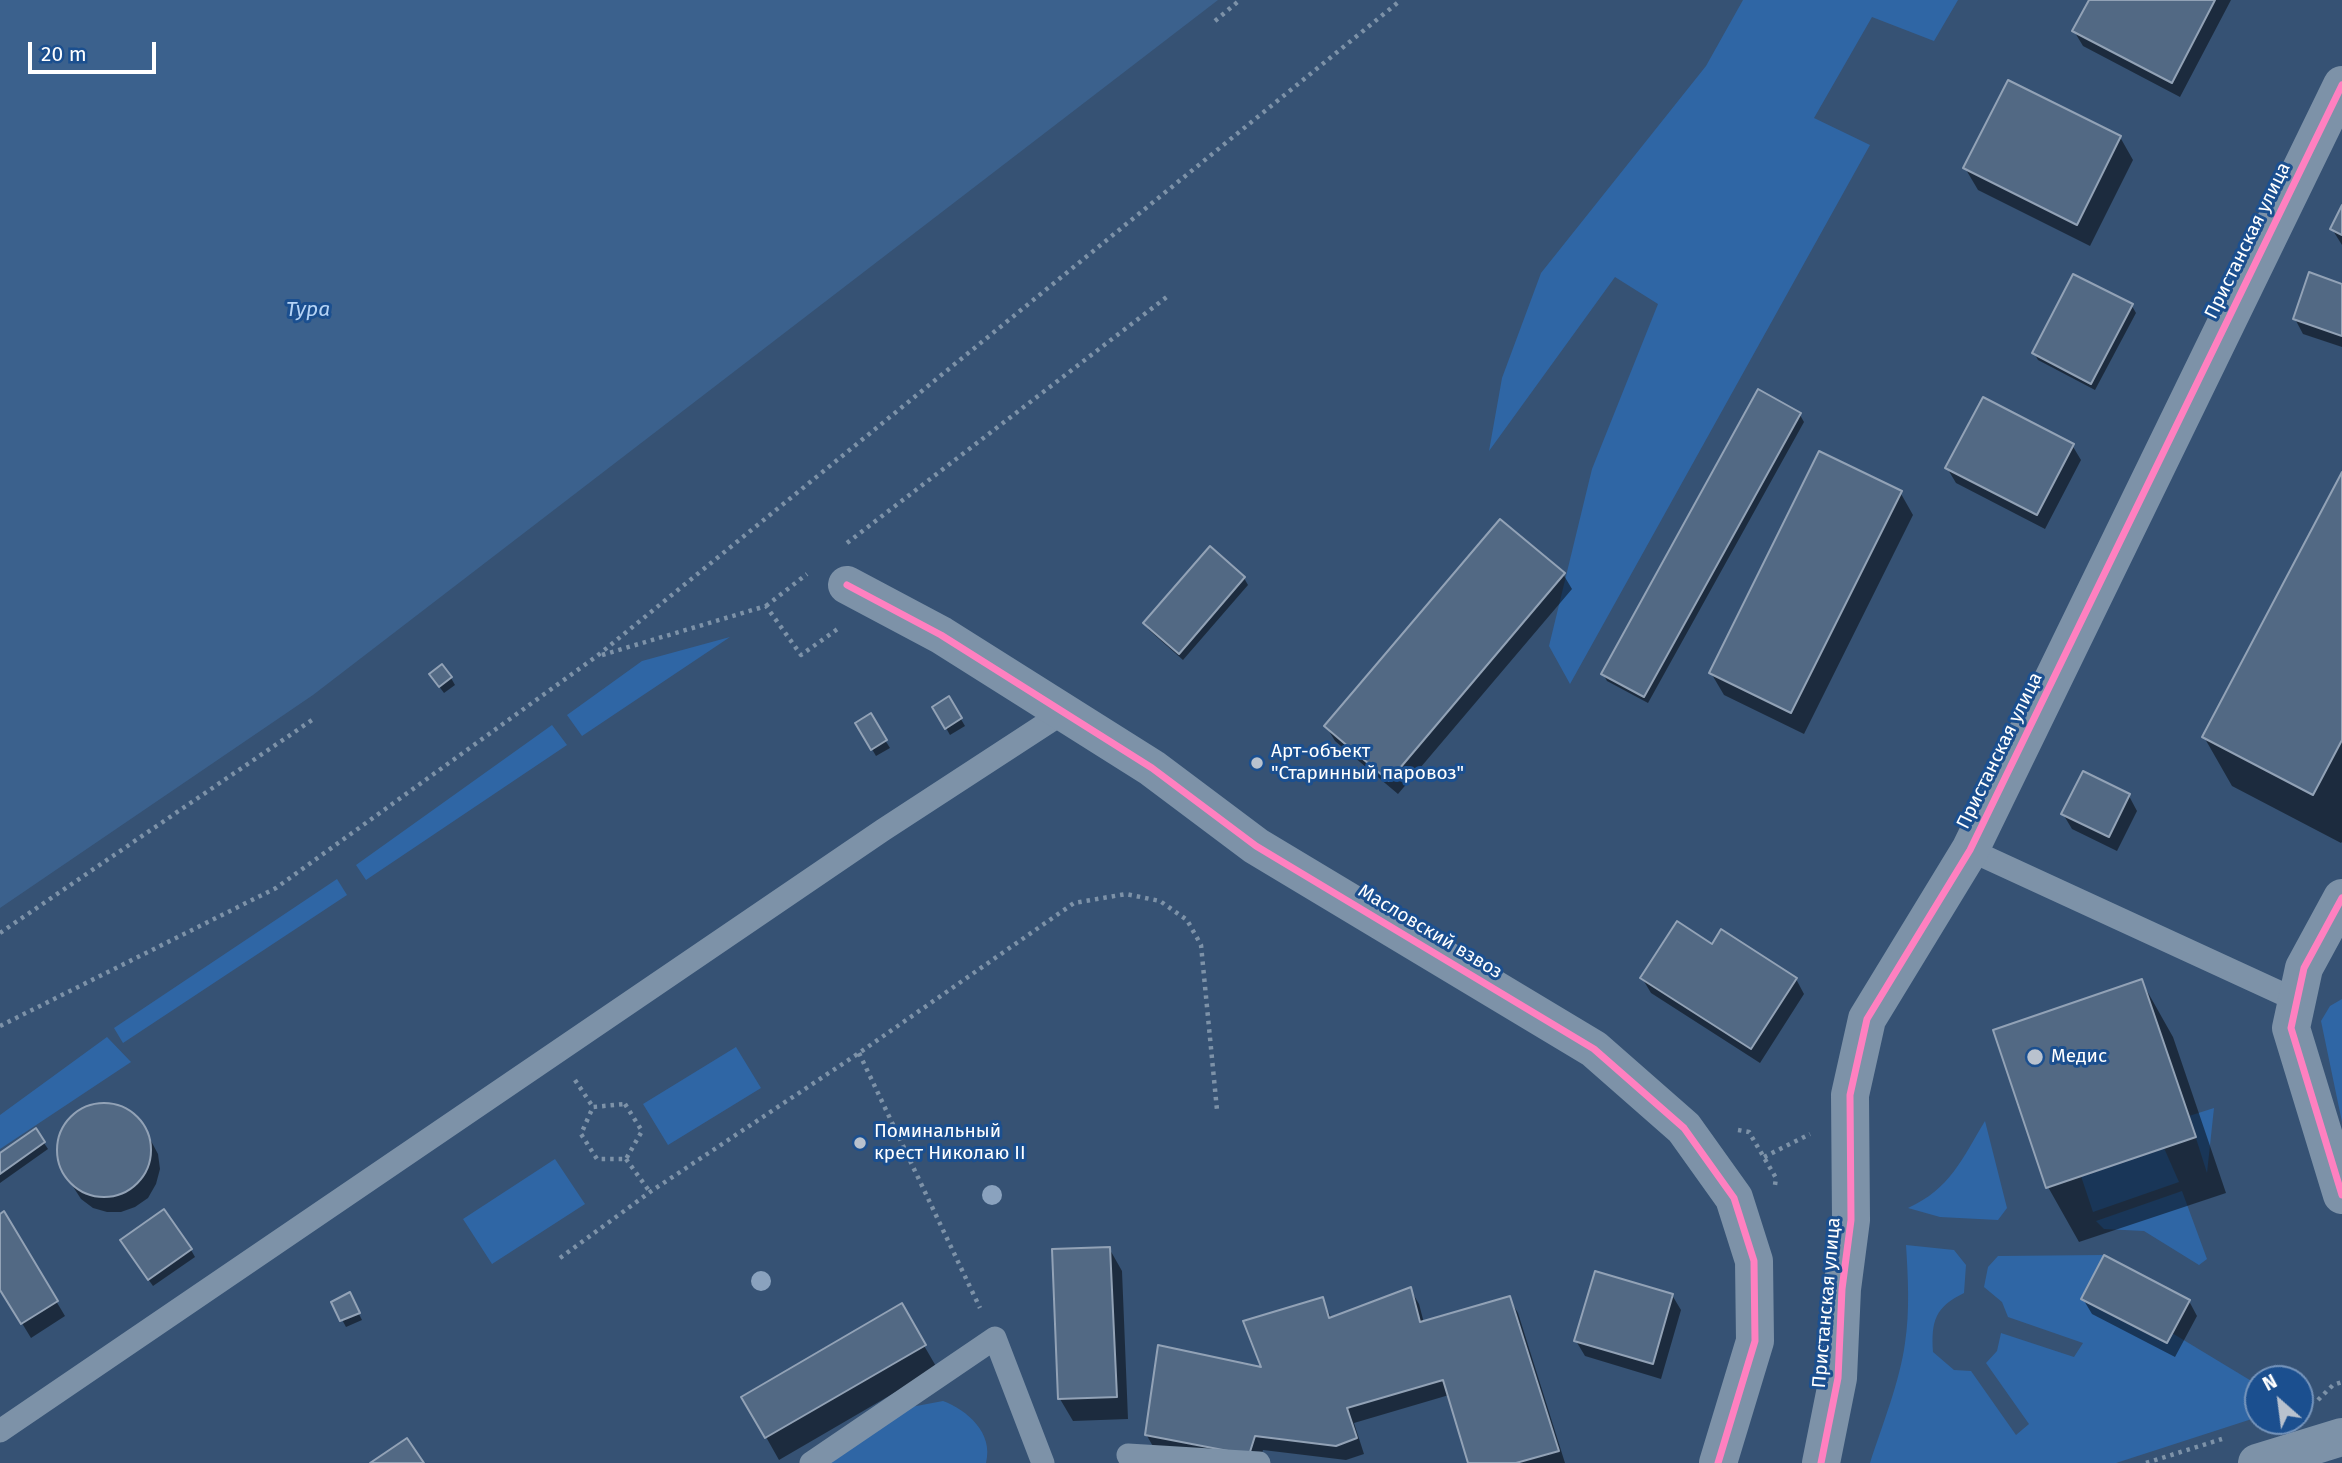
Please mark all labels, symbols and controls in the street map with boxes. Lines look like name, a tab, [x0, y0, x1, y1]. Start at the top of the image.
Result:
scale bar	[32, 28, 159, 72]
text: 20 m	[41, 41, 87, 67]
street label: Пристанская улица	[2200, 159, 2296, 323]
water label: Тура	[286, 297, 330, 323]
street label: Пристанская улица	[1952, 669, 2048, 833]
place label: Арт-объект "Старинный паровоз"	[1271, 741, 1464, 785]
marker: Арт-объект "Старинный паровоз"	[1249, 755, 1265, 771]
street label: Масловский взвоз	[1354, 880, 1506, 984]
place label: Медис	[2051, 1046, 2107, 1068]
marker: Медис	[2025, 1047, 2045, 1067]
place label: Поминальный крест Николаю II	[874, 1121, 1026, 1165]
marker: Поминальный крест Николаю II	[852, 1135, 868, 1151]
street label: Пристанская улица	[1808, 1217, 1846, 1389]
north arrow	[2244, 1365, 2314, 1435]
text: N	[2259, 1370, 2281, 1396]

